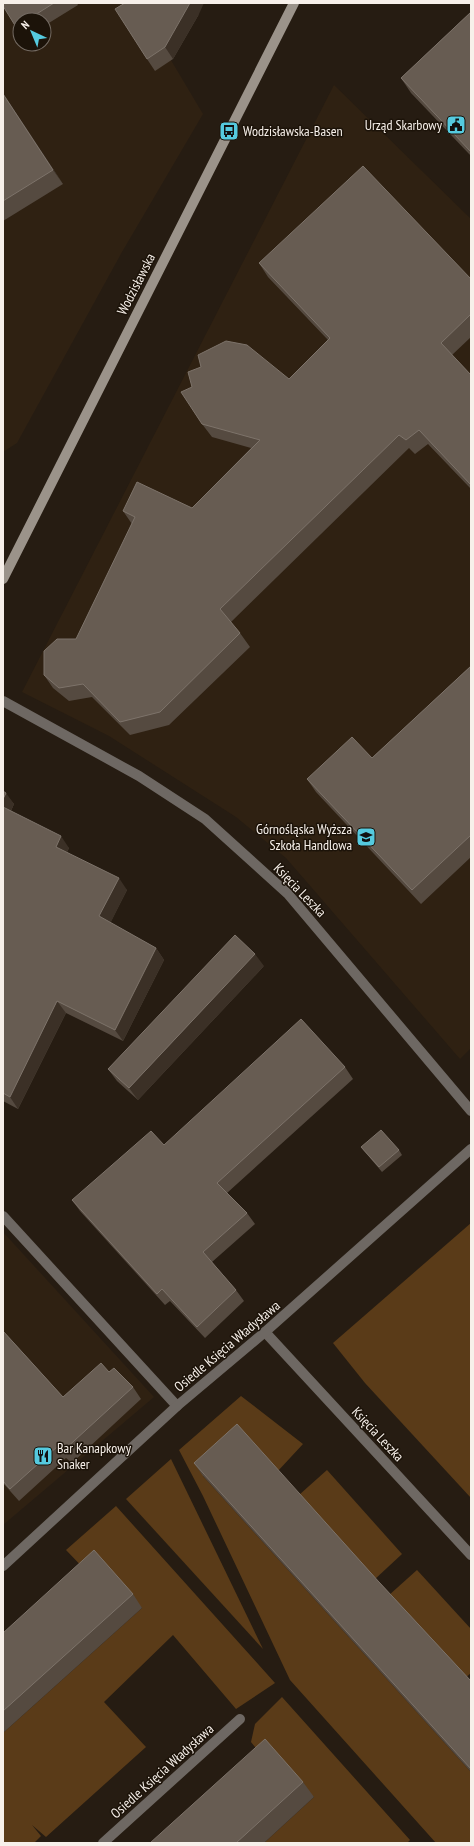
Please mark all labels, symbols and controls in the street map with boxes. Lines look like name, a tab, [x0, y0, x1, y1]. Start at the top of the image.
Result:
north arrow	[12, 12, 52, 52]
text: N	[18, 18, 32, 32]
public building icon: Urząd Skarbowy	[445, 114, 467, 136]
place label: Urząd Skarbowy	[365, 116, 443, 134]
bus stop icon: Wodzisławska-Basen	[218, 120, 240, 142]
place label: Wodzisławska-Basen	[243, 122, 343, 140]
street label: Wodzisławska	[113, 250, 159, 318]
place label: Górnośląska Wyższa Szkoła Handlowa	[256, 820, 352, 854]
school or university icon: Górnośląska Wyższa Szkoła Handlowa	[355, 826, 377, 848]
street label: Księcia Leszka	[270, 859, 330, 921]
street label: Osiedle Księcia Władysława	[170, 1296, 284, 1396]
street label: Księcia Leszka	[348, 1403, 408, 1465]
place label: Bar Kanapkowy Snaker	[57, 1439, 132, 1473]
restaurant icon: Bar Kanapkowy Snaker	[32, 1445, 54, 1467]
street label: Osiedle Księcia Władysława	[107, 1720, 217, 1822]

